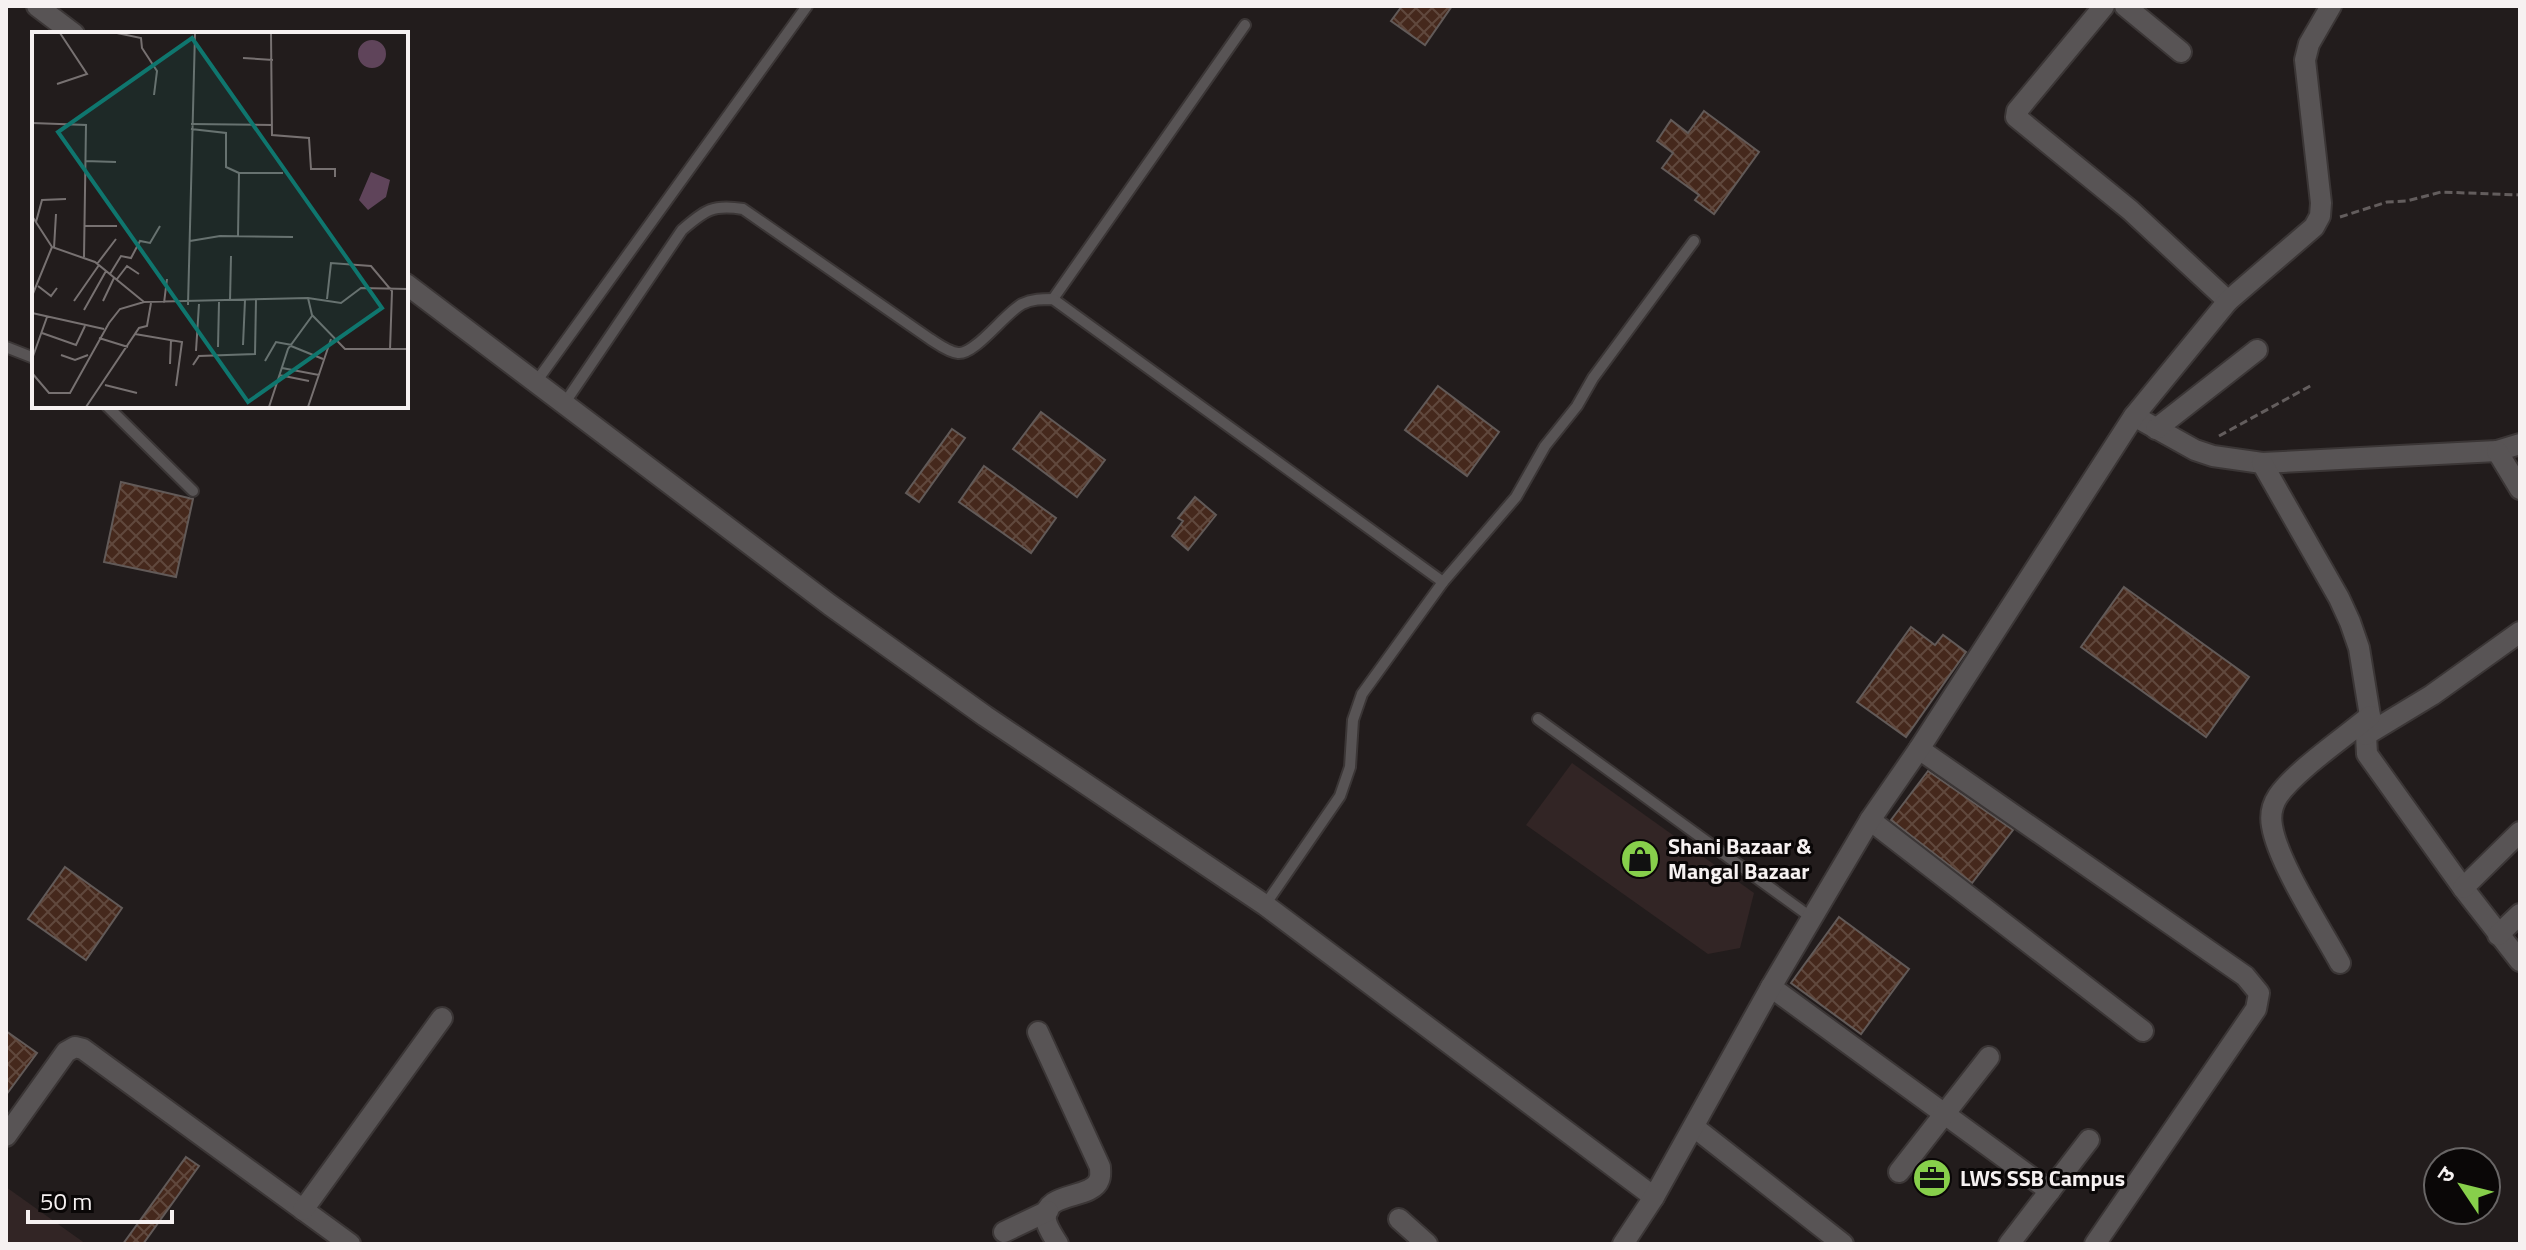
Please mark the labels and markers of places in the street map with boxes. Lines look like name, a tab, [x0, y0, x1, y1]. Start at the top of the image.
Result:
place label: Shani Bazaar & Mangal Bazaar	[1668, 829, 1812, 888]
shop icon: Shani Bazaar & Mangal Bazaar	[1619, 838, 1661, 880]
office icon: LWS SSB Campus	[1911, 1157, 1953, 1199]
place label: LWS SSB Campus	[1960, 1161, 2125, 1195]

